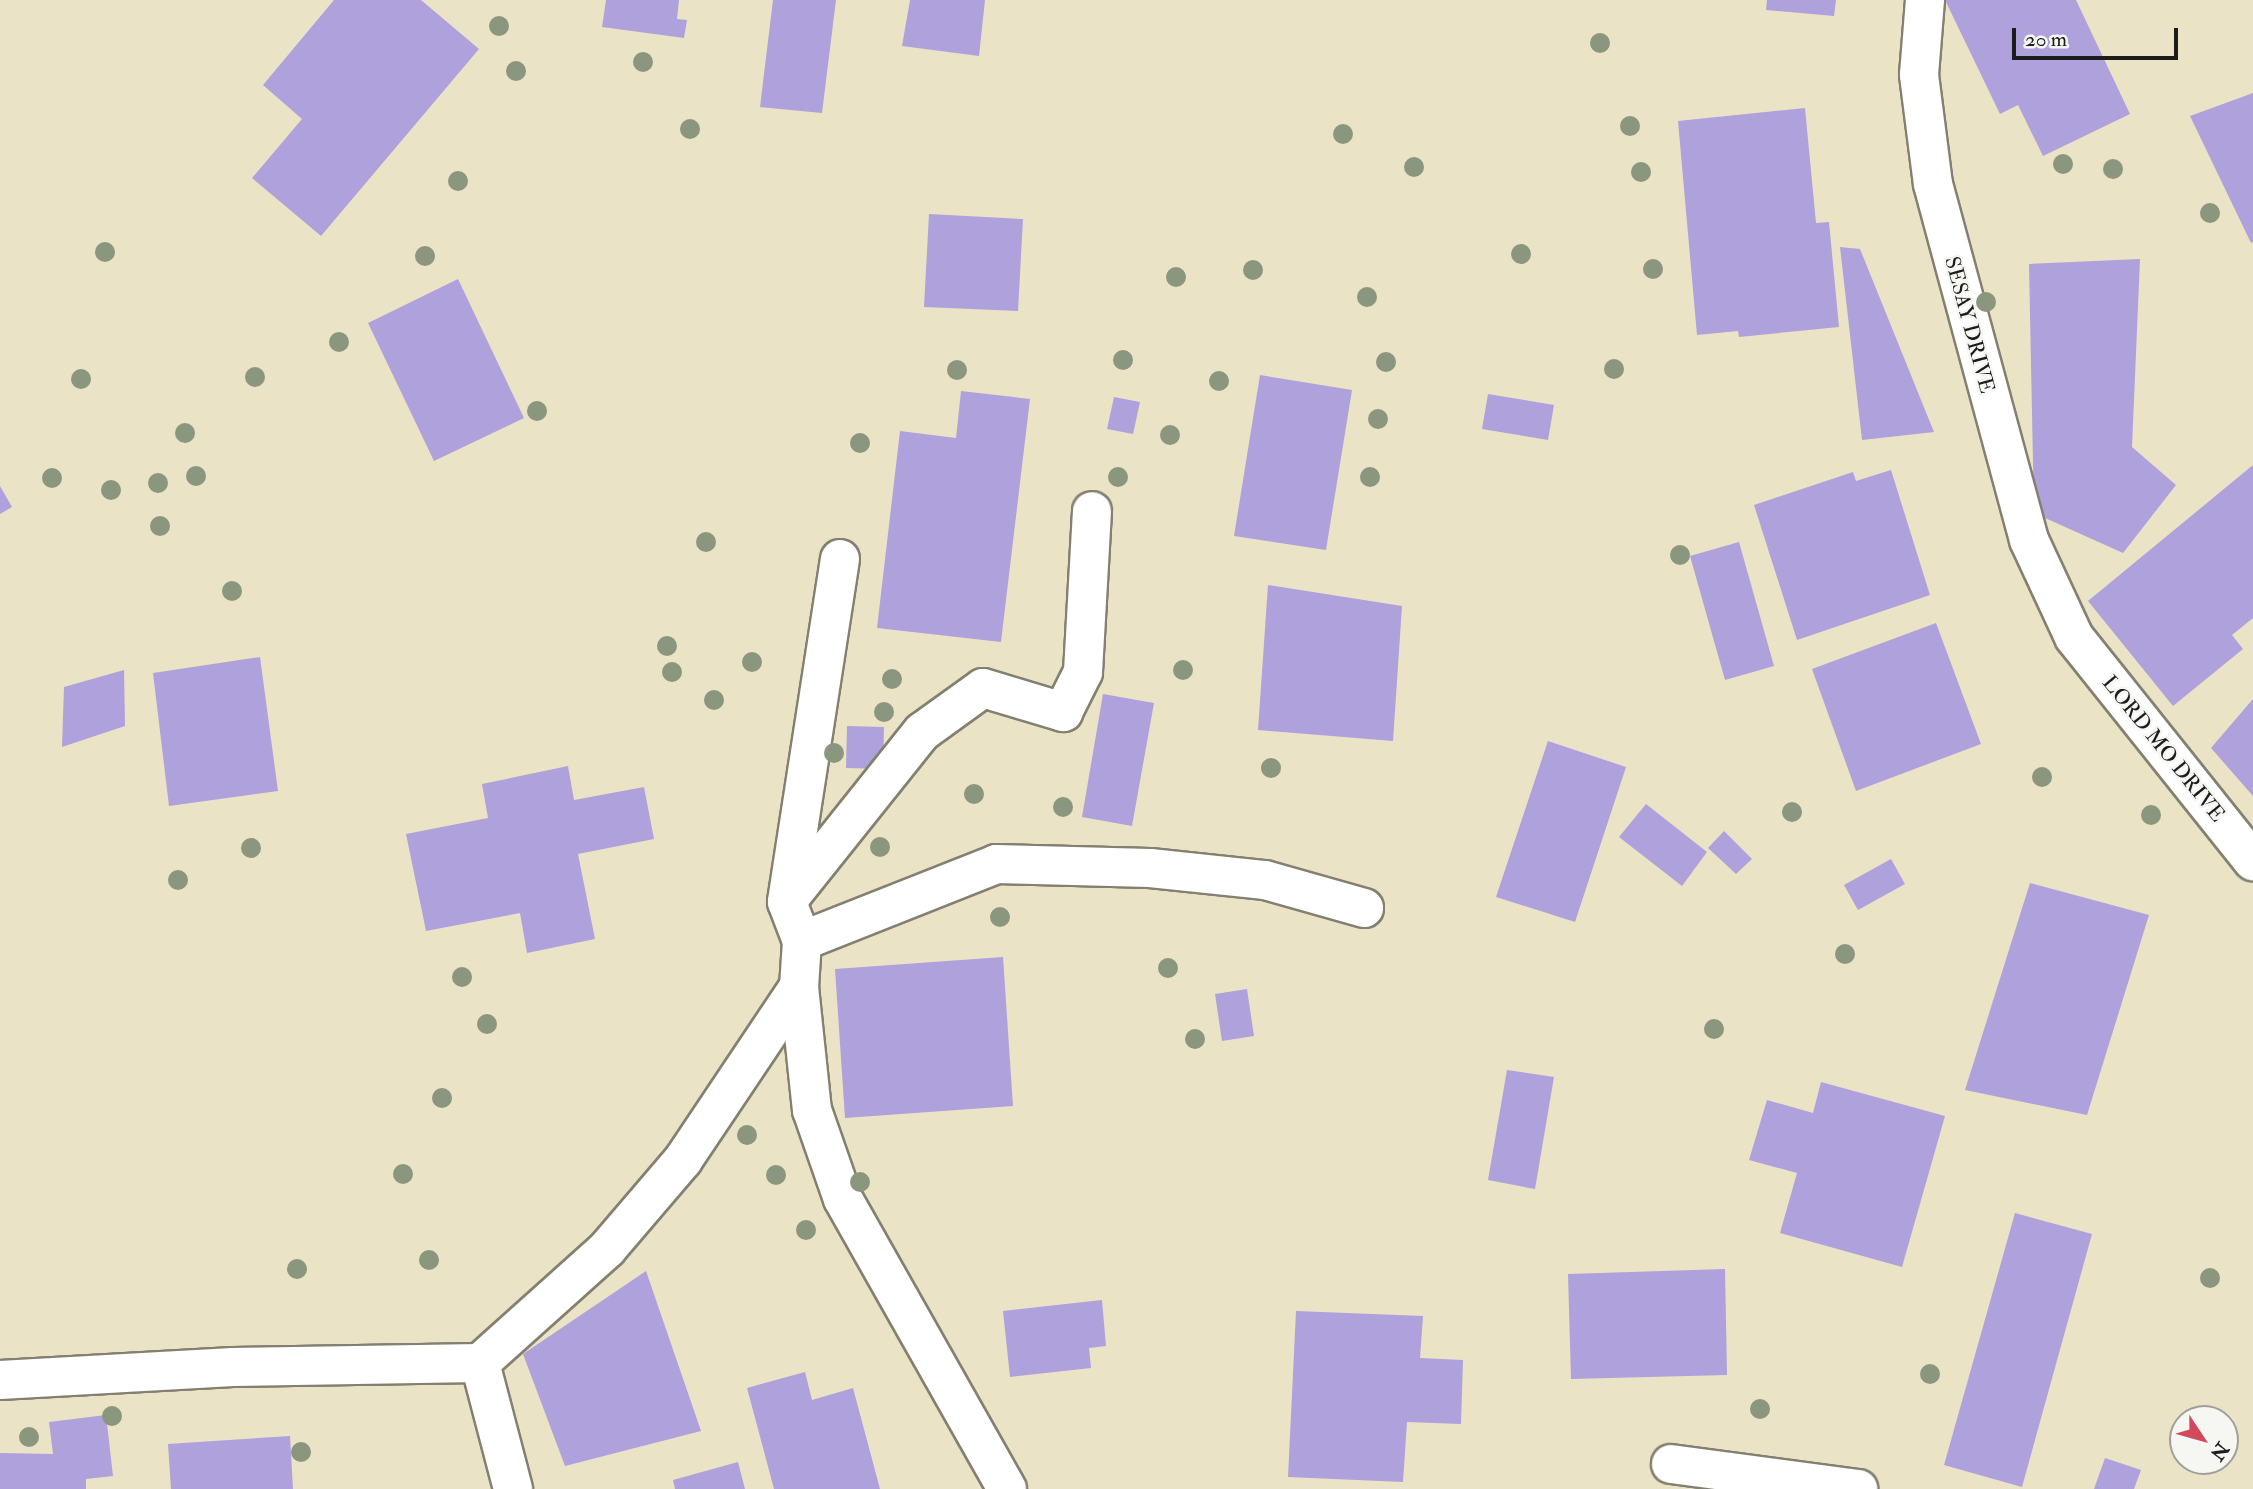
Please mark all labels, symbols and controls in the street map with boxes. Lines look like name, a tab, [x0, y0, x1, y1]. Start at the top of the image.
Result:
scale bar	[2015, 14, 2181, 58]
text: 20 m	[2025, 26, 2067, 53]
street label: SESAY DRIVE	[1939, 254, 1999, 396]
street label: LORD MO DRIVE	[2096, 671, 2230, 827]
north arrow	[2169, 1405, 2239, 1475]
text: N	[2205, 1437, 2234, 1465]

